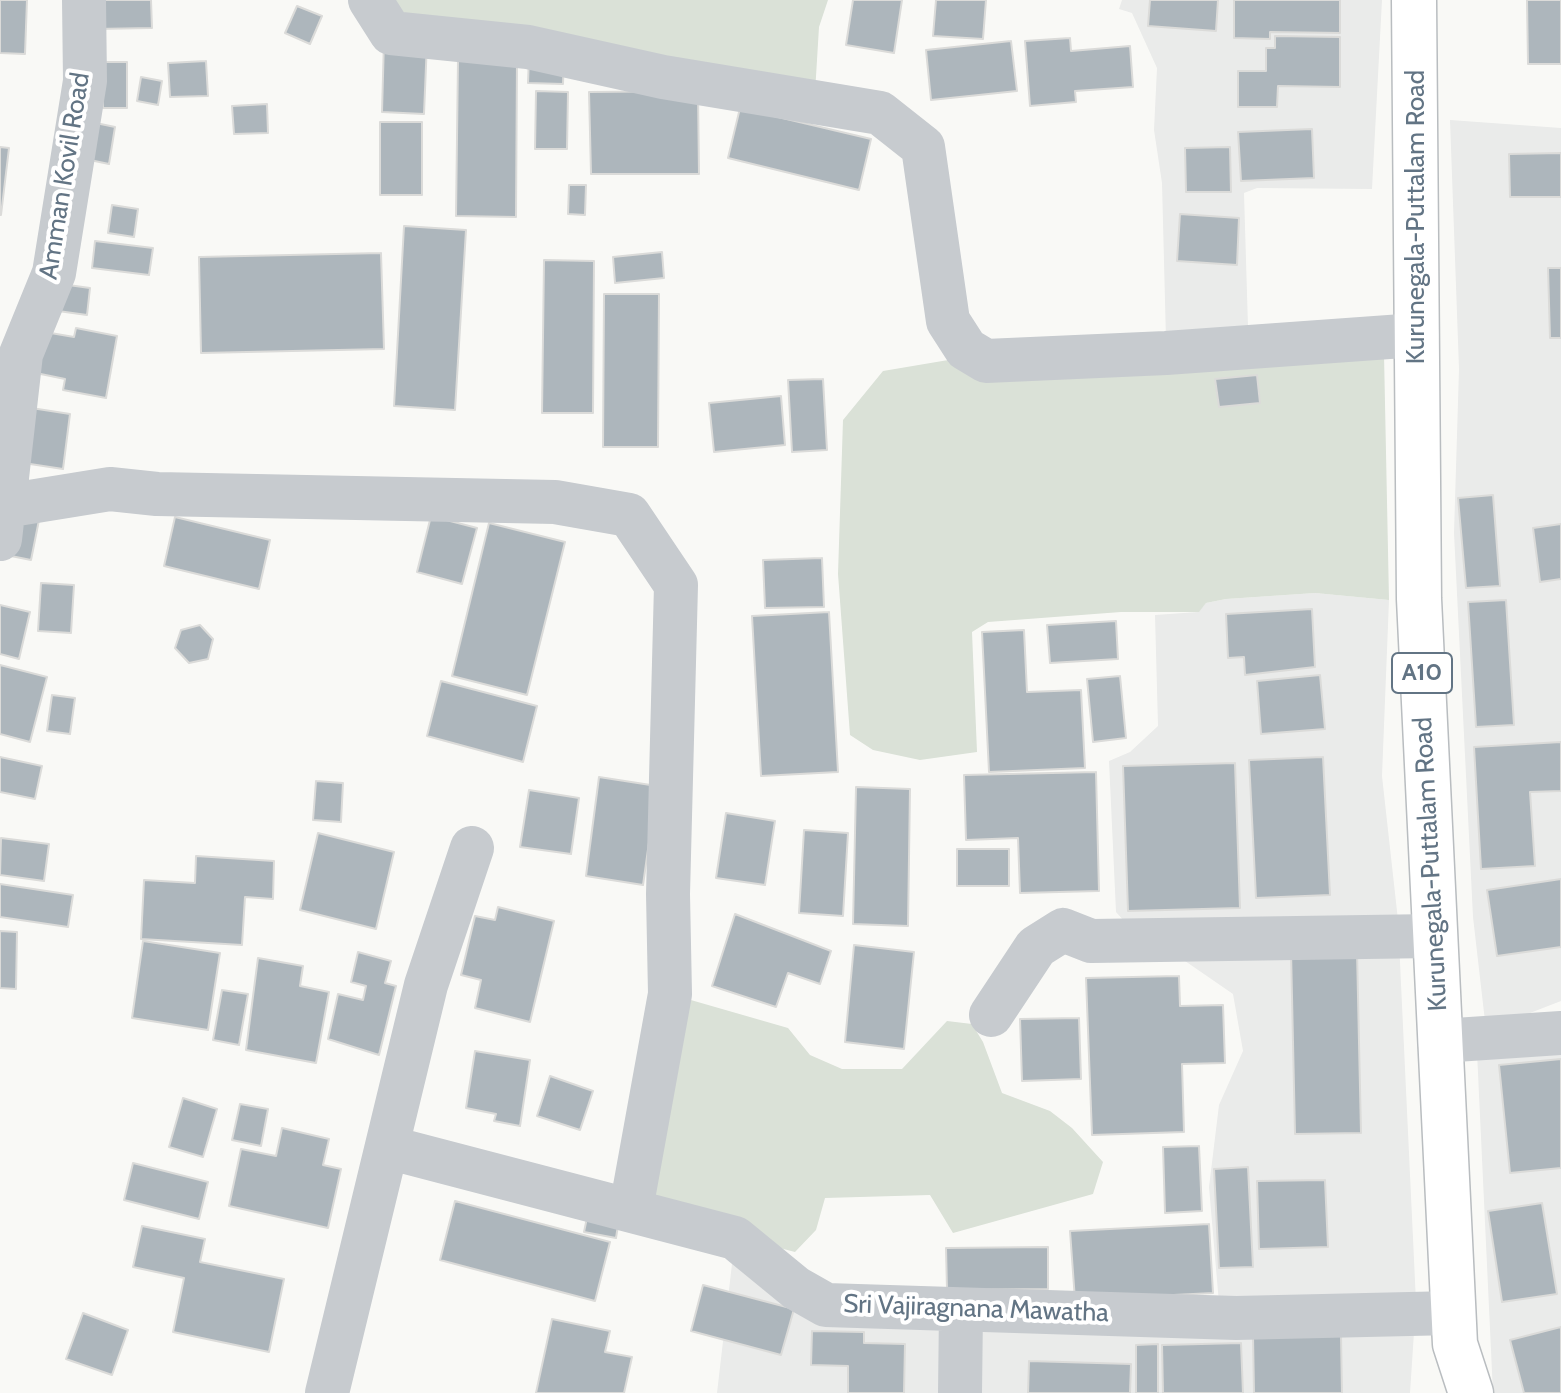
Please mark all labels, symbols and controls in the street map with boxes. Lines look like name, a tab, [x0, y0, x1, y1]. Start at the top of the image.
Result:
street label: Amman Kovil Road	[33, 70, 97, 282]
street label: Kurunegala-Puttalam Road	[1400, 70, 1432, 364]
road number: A10	[1392, 653, 1452, 693]
street label: Kurunegala-Puttalam Road	[1408, 716, 1454, 1012]
street label: Sri Vajiragnana Mawatha	[843, 1289, 1109, 1329]

